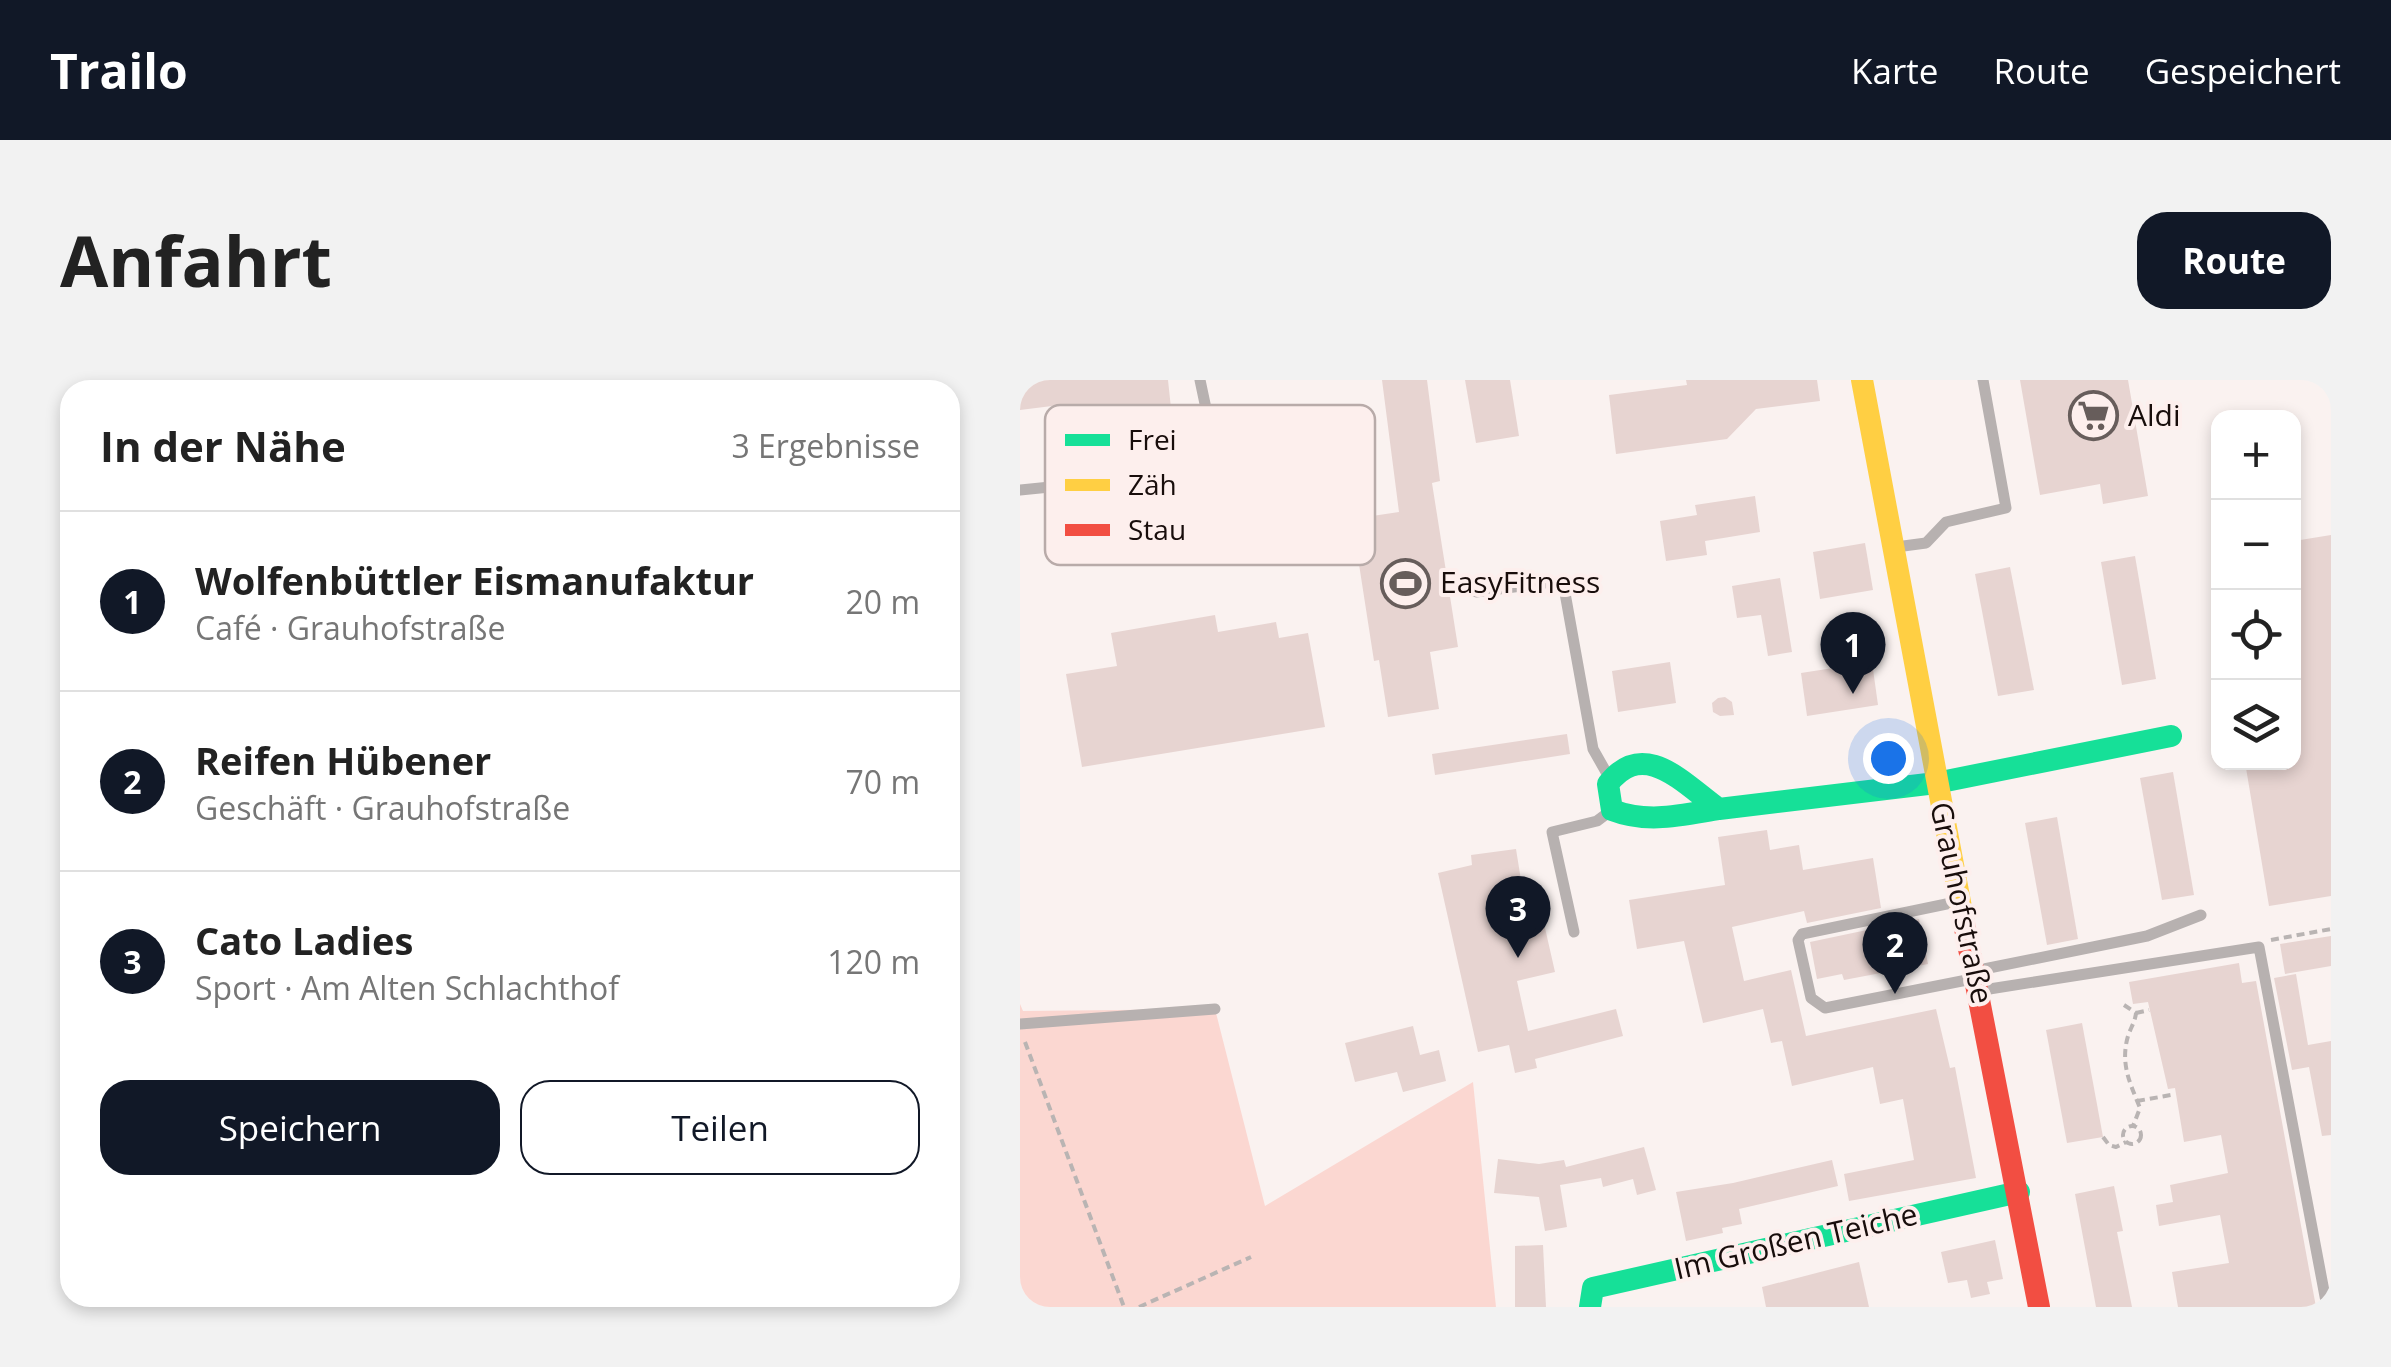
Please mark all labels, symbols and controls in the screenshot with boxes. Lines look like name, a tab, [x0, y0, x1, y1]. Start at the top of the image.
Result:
text: Trailo	[50, 38, 188, 103]
text: Karte	[1851, 47, 1938, 94]
text: Route	[1993, 47, 2090, 94]
text: Gespeichert	[2145, 47, 2341, 94]
text: Anfahrt	[60, 212, 332, 308]
button: Route	[2137, 212, 2331, 309]
supermarket icon: Aldi	[2067, 390, 2119, 442]
place label: Aldi	[2128, 394, 2180, 435]
legend	[1045, 405, 1375, 565]
map controls	[2211, 410, 2301, 770]
button: +	[2211, 410, 2301, 500]
text: In der Nähe	[100, 417, 346, 474]
text: Frei	[1128, 420, 1177, 458]
text: 3 Ergebnisse	[731, 424, 920, 467]
text: Zäh	[1128, 465, 1177, 503]
button: −	[2211, 500, 2301, 590]
text: Stau	[1128, 510, 1186, 548]
text: Wolfenbüttler Eismanufaktur	[195, 554, 754, 606]
sports icon: EasyFitness	[1379, 557, 1431, 609]
place label: EasyFitness	[1440, 561, 1600, 602]
text: 1	[123, 580, 142, 623]
text: 20 m	[845, 580, 920, 623]
button: locate	[2211, 590, 2301, 680]
text: Café · Grauhofstraße	[195, 606, 506, 649]
pin: 1	[1820, 612, 1886, 694]
button: layers	[2211, 680, 2301, 770]
your location	[1863, 733, 1914, 784]
text: Reifen Hübener	[195, 734, 491, 786]
text: 2	[123, 760, 142, 803]
text: 70 m	[845, 760, 920, 803]
text: Geschäft · Grauhofstraße	[195, 786, 570, 829]
street label: Grauhofstraße	[1921, 798, 2004, 1007]
pin: 3	[1486, 876, 1550, 958]
pin: 2	[1862, 912, 1928, 994]
text: Cato Ladies	[195, 914, 413, 966]
text: 3	[123, 940, 142, 983]
text: 120 m	[827, 940, 920, 983]
text: Sport · Am Alten Schlachthof	[195, 966, 619, 1009]
button: Speichern	[100, 1080, 500, 1175]
button: Teilen	[520, 1080, 920, 1175]
street label: Im Großen Teiche	[1670, 1193, 1921, 1288]

